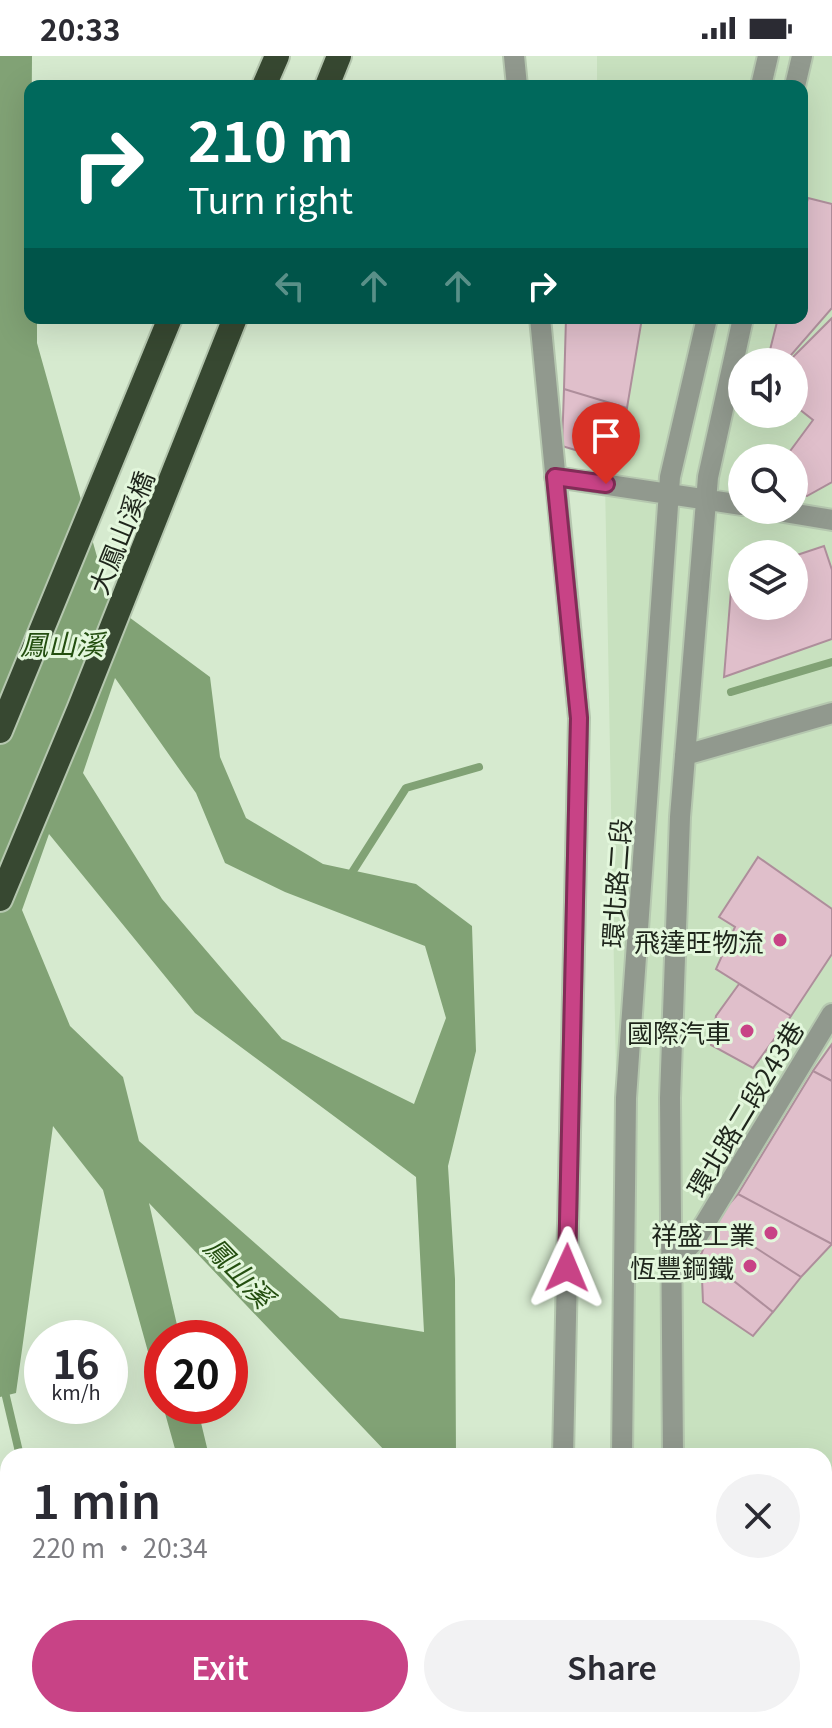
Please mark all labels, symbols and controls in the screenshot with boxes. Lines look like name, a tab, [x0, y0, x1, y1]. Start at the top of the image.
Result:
text: 20:33	[40, 6, 121, 50]
text: 210 m	[188, 97, 354, 178]
icon: right	[56, 112, 160, 216]
text: Turn right	[188, 172, 353, 224]
icon: left	[268, 264, 312, 308]
icon: ahead	[352, 264, 396, 308]
icon: ahead	[436, 264, 480, 308]
icon: right	[520, 264, 564, 308]
map controls	[728, 348, 808, 620]
button: sound	[728, 348, 808, 428]
pin	[572, 402, 640, 484]
icon: arrive	[584, 414, 628, 458]
button: search	[728, 444, 808, 524]
street label: 大鳳山溪橋	[78, 465, 162, 599]
button: layers	[728, 540, 808, 620]
water label: 鳳山溪	[20, 623, 108, 663]
street label: 環北路二段	[592, 817, 638, 949]
place label: 飛達旺物流	[634, 922, 764, 959]
marker: 飛達旺物流	[771, 931, 789, 949]
place label: 國際汽車	[627, 1013, 731, 1050]
street label: 環北路二段243巷	[677, 1013, 811, 1203]
marker: 國際汽車	[738, 1022, 756, 1040]
place label: 祥盛工業	[651, 1215, 755, 1252]
marker: 祥盛工業	[762, 1224, 780, 1242]
position arrow	[525, 1226, 609, 1310]
water label: 鳳山溪	[196, 1227, 286, 1318]
place label: 恆豐鋼鐵	[630, 1248, 734, 1285]
marker: 恆豐鋼鐵	[741, 1257, 759, 1275]
speed limit sign: 20	[144, 1320, 248, 1424]
text: 16	[52, 1333, 100, 1391]
text: km/h	[51, 1377, 101, 1406]
text: 1 min	[32, 1463, 161, 1533]
button: close	[716, 1474, 800, 1558]
text: 220 m · 20:34	[32, 1528, 208, 1565]
button: Exit	[32, 1620, 408, 1712]
button: Share	[424, 1620, 800, 1712]

